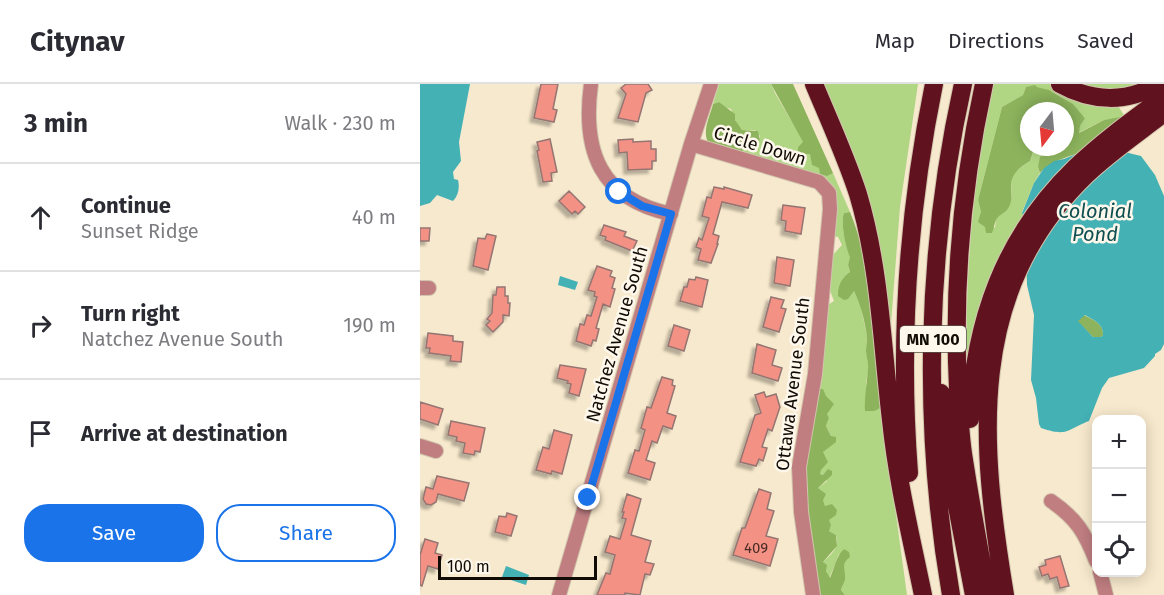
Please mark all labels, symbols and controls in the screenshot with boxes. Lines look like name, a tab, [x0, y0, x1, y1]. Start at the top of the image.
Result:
text: Citynav	[30, 25, 125, 58]
text: Map	[875, 28, 915, 54]
text: Directions	[948, 28, 1044, 54]
text: Saved	[1077, 28, 1134, 54]
north arrow	[1020, 102, 1074, 156]
text: 3 min	[24, 108, 88, 139]
text: Walk · 230 m	[285, 111, 396, 135]
street label: Circle Down	[711, 122, 809, 170]
route start	[605, 178, 631, 204]
text: Continue	[81, 192, 171, 219]
water label: Colonial Pond	[1058, 199, 1132, 246]
icon: ahead	[24, 201, 57, 234]
text: 40 m	[352, 205, 396, 229]
text: Sunset Ridge	[81, 219, 199, 243]
street label: Natchez Avenue South	[581, 243, 653, 425]
street label: Ottawa Avenue South	[771, 296, 815, 472]
text: Turn right	[81, 300, 180, 327]
icon: right	[24, 309, 57, 342]
text: 190 m	[343, 313, 396, 337]
road number: MN 100	[900, 326, 966, 352]
text: Natchez Avenue South	[81, 327, 283, 351]
map controls	[1092, 415, 1146, 577]
button: +	[1092, 415, 1146, 469]
icon: arrive	[24, 417, 57, 450]
text: Arrive at destination	[81, 420, 288, 447]
button: −	[1092, 469, 1146, 523]
route end	[574, 484, 600, 510]
button: Save	[24, 504, 204, 562]
button: Share	[216, 504, 396, 562]
button: locate	[1092, 523, 1146, 577]
house number: 409	[744, 539, 768, 557]
scale bar	[438, 553, 597, 580]
text: 100 m	[447, 557, 490, 576]

